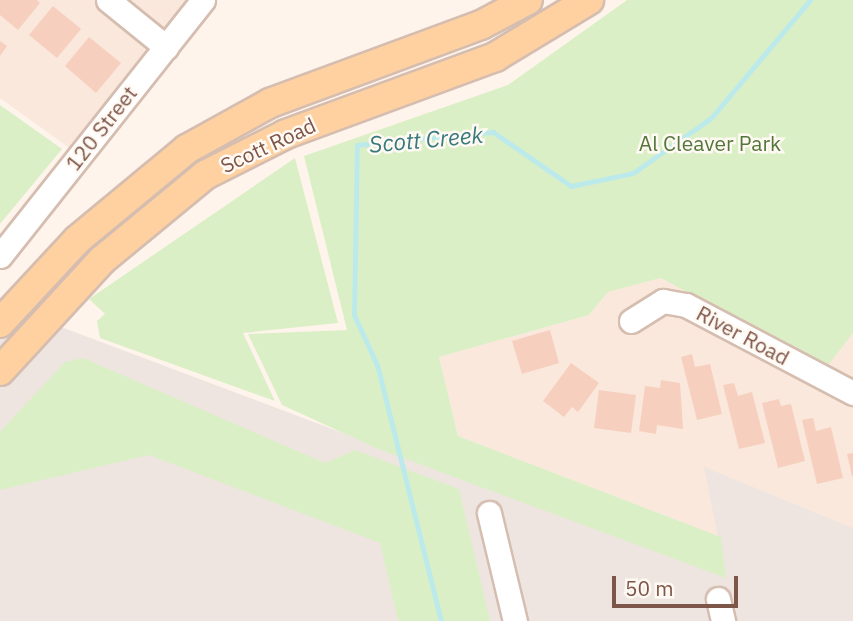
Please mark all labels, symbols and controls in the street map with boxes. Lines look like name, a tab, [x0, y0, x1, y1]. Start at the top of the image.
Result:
street label: 120 Street	[60, 81, 142, 175]
street label: Scott Road	[216, 112, 320, 178]
water label: Scott Creek	[368, 120, 484, 158]
park label: Al Cleaver Park	[639, 130, 781, 156]
street label: River Road	[692, 300, 794, 370]
scale bar	[615, 562, 741, 606]
text: 50 m	[625, 574, 674, 602]

